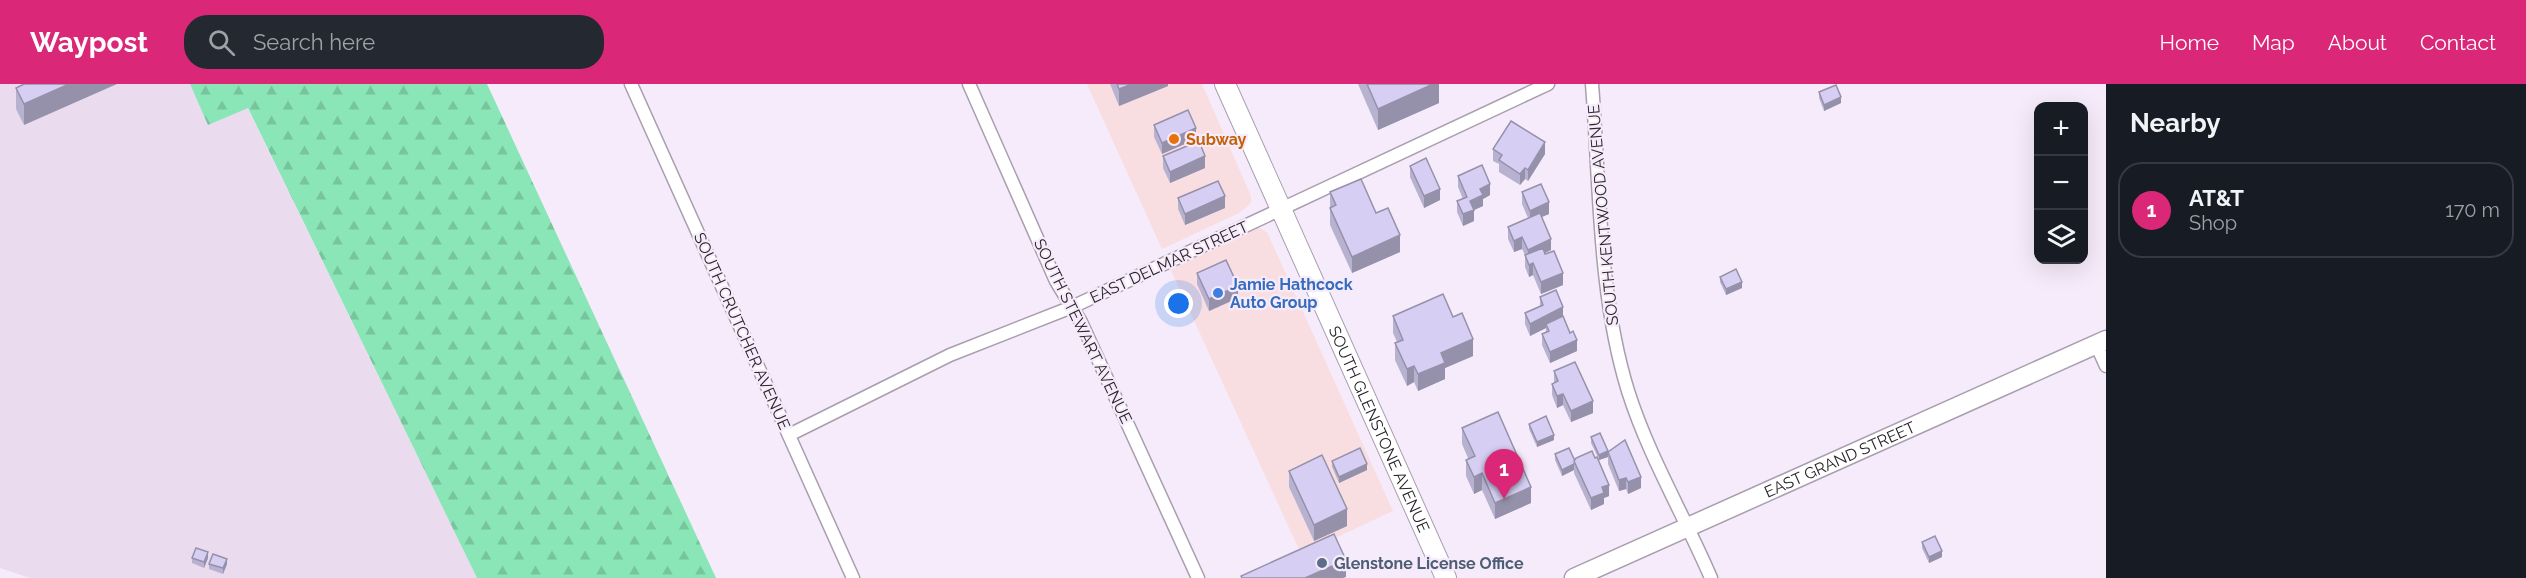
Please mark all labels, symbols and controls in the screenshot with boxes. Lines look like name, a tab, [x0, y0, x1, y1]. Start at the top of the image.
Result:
search box	[184, 15, 604, 69]
text: Waypost	[30, 26, 148, 59]
icon: search	[205, 26, 238, 59]
text: Search here	[253, 29, 375, 55]
text: Home	[2160, 30, 2219, 55]
text: Map	[2252, 30, 2295, 55]
text: About	[2328, 30, 2387, 55]
text: Contact	[2420, 30, 2496, 55]
map controls	[2034, 102, 2088, 264]
button: +	[2034, 102, 2088, 156]
street label: SOUTH KENTWOOD AVENUE	[1584, 104, 1622, 326]
text: Nearby	[2130, 108, 2220, 138]
place label: Subway	[1186, 130, 1247, 149]
marker: Subway	[1167, 132, 1181, 146]
button: −	[2034, 156, 2088, 210]
text: AT&T	[2189, 185, 2244, 211]
text: 1	[2147, 198, 2156, 222]
text: 170 m	[2445, 198, 2500, 222]
button: layers	[2034, 210, 2088, 264]
text: Shop	[2189, 211, 2237, 235]
street label: EAST DELMAR STREET	[1087, 217, 1251, 307]
street label: SOUTH CRUTCHER AVENUE	[690, 230, 794, 433]
street label: SOUTH STEWART AVENUE	[1030, 236, 1136, 427]
place label: Jamie Hathcock Auto Group	[1230, 275, 1353, 312]
marker: Jamie Hathcock Auto Group	[1211, 286, 1225, 300]
your location	[1164, 289, 1193, 318]
street label: SOUTH GLENSTONE AVENUE	[1325, 323, 1434, 535]
street label: EAST GRAND STREET	[1761, 417, 1918, 501]
pin: 1	[1484, 450, 1524, 499]
place label: Glenstone License Office	[1334, 554, 1524, 573]
marker: Glenstone License Office	[1315, 556, 1329, 570]

